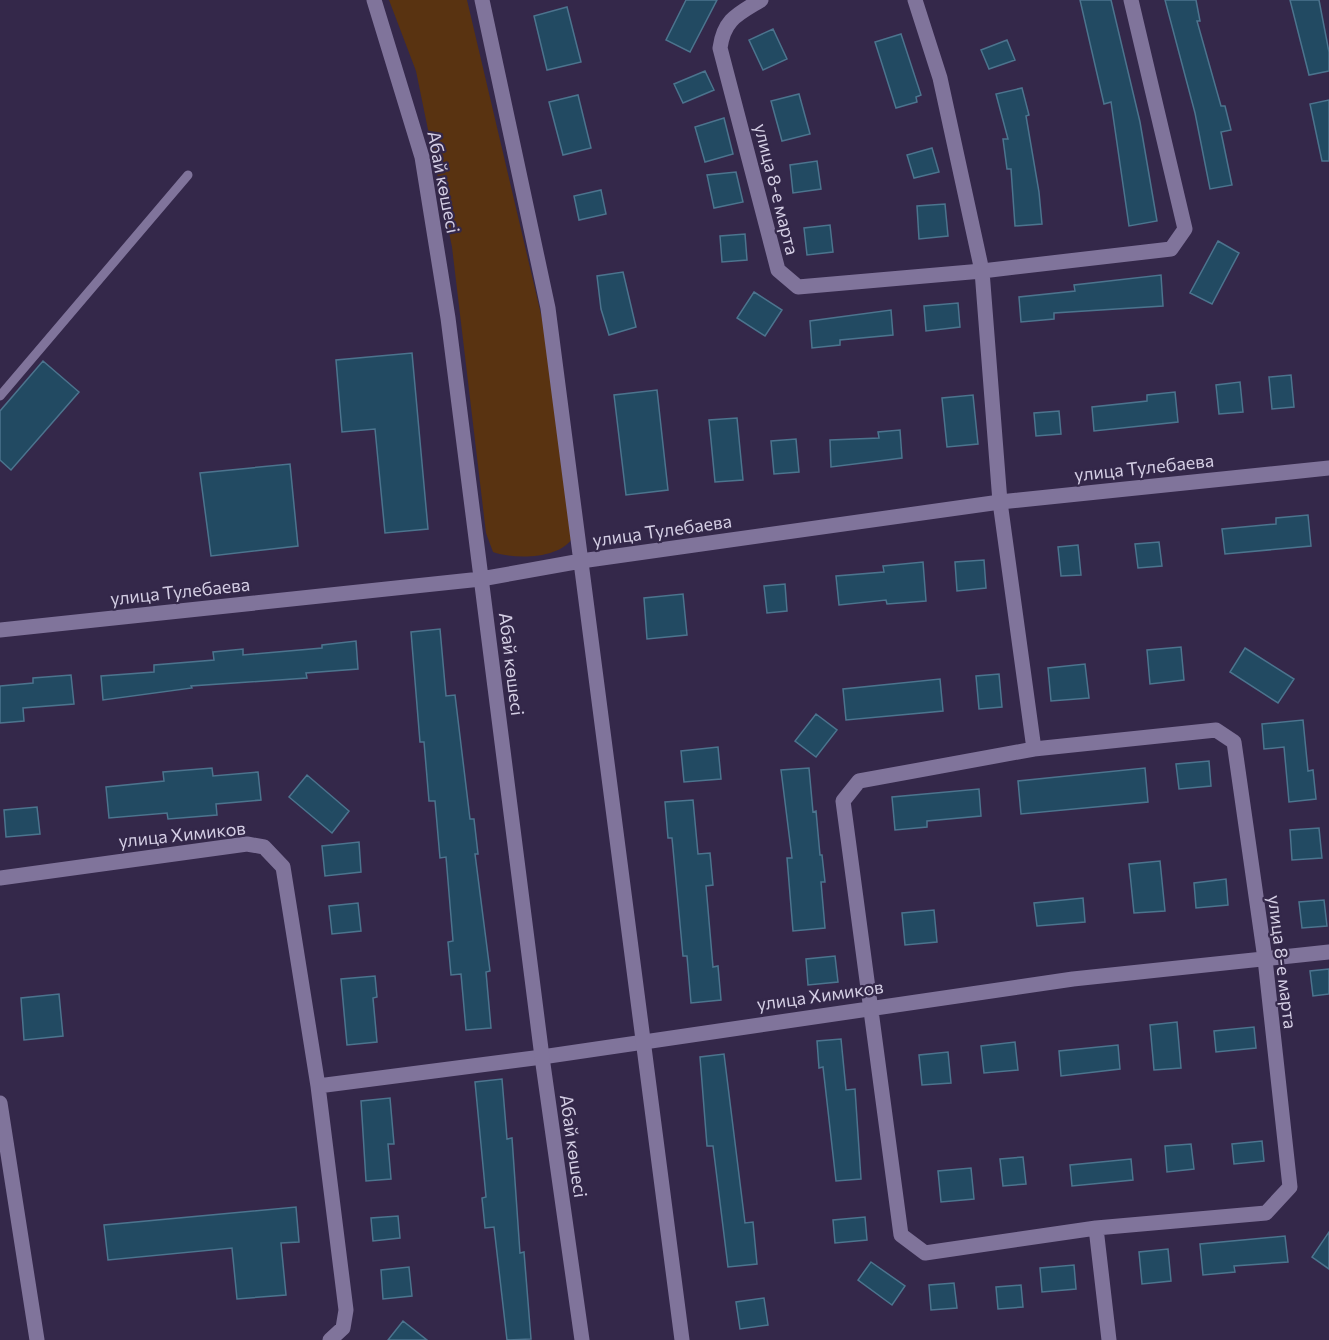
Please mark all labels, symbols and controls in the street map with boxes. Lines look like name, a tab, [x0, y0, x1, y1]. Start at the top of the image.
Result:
street label: улица 8-е марта	[750, 121, 804, 257]
street label: Абай көшесі	[423, 129, 465, 235]
street label: улица Тулебаева	[1073, 449, 1215, 485]
street label: улица Тулебаева	[591, 509, 733, 551]
street label: улица Тулебаева	[109, 573, 251, 609]
street label: Абай көшесі	[495, 611, 529, 717]
street label: улица Химиков	[117, 816, 247, 852]
street label: улица 8-е марта	[1264, 894, 1302, 1030]
street label: улица Химиков	[755, 975, 885, 1015]
street label: Абай көшесі	[556, 1093, 592, 1199]

